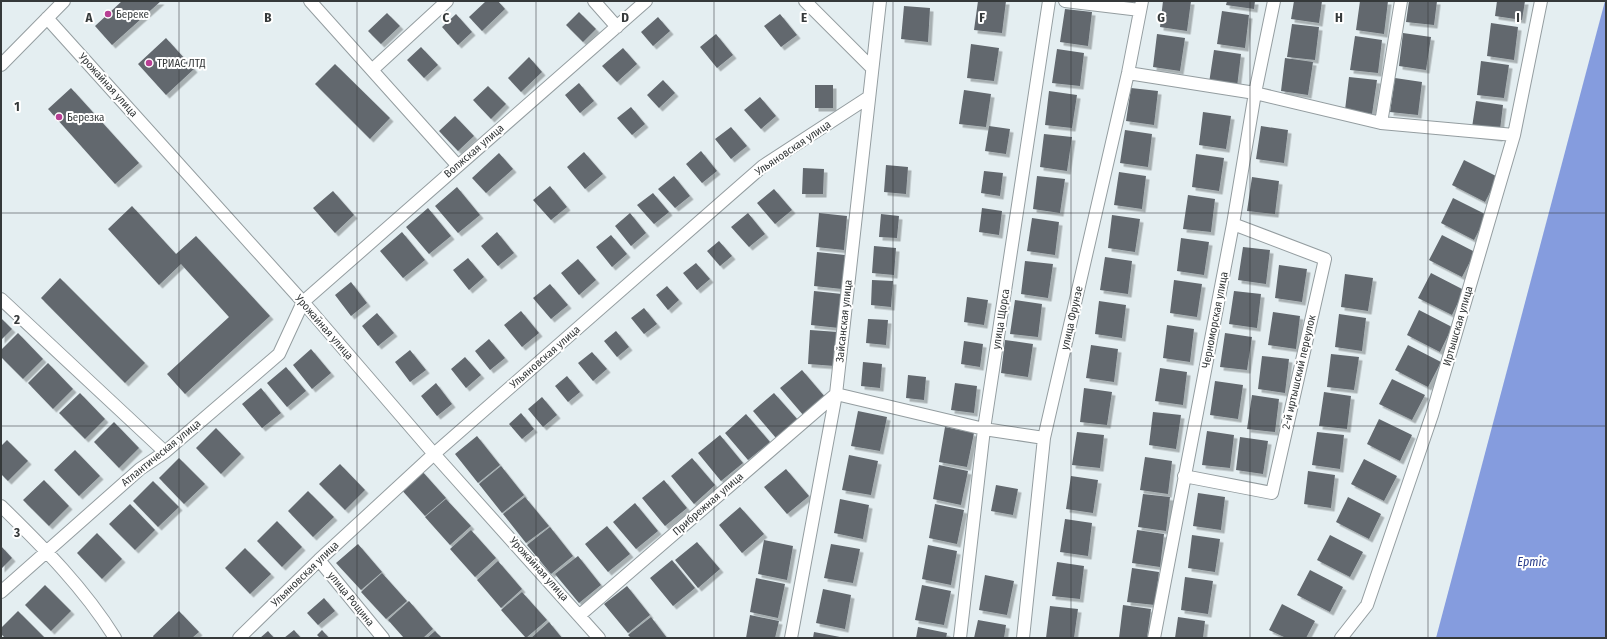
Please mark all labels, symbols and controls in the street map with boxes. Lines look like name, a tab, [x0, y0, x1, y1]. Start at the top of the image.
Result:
place label: Береке	[116, 8, 149, 21]
marker: Береке	[103, 9, 113, 19]
text: A	[84, 10, 93, 25]
text: B	[264, 10, 272, 25]
text: C	[443, 10, 450, 25]
text: D	[621, 10, 629, 25]
text: E	[801, 10, 807, 25]
text: F	[979, 10, 985, 25]
text: G	[1157, 10, 1165, 25]
text: H	[1335, 10, 1343, 25]
text: I	[1516, 10, 1520, 25]
street label: Урожайная улица	[75, 49, 140, 120]
place label: ТРИАС ЛТД	[157, 57, 206, 70]
marker: ТРИАС ЛТД	[144, 58, 154, 68]
text: 1	[14, 99, 20, 114]
place label: Березка	[67, 111, 105, 124]
marker: Березка	[54, 112, 64, 122]
street label: Ульяновская улица	[752, 118, 833, 179]
street label: Волжская улица	[441, 121, 507, 181]
street label: Черноморская улица	[1199, 271, 1231, 369]
street label: Зайсанская улица	[833, 279, 855, 363]
street label: улица Фрунзе	[1058, 285, 1086, 351]
street label: Иртышская улица	[1440, 285, 1476, 367]
street label: улица Щорса	[990, 288, 1012, 350]
street label: Урожайная улица	[292, 291, 356, 362]
text: 2	[13, 312, 20, 327]
street label: 2-й иртышский переулок	[1280, 313, 1319, 430]
street label: Ульяновская улица	[506, 323, 583, 392]
street label: Атлантическая улица	[119, 417, 203, 489]
street label: Прибрежная улица	[670, 470, 746, 538]
text: 3	[13, 525, 20, 540]
street label: Урожайная улица	[506, 533, 571, 604]
street label: Ульяновская улица	[268, 538, 341, 610]
water label: Ертіс	[1517, 555, 1548, 569]
street label: улица Рощина	[325, 569, 377, 629]

